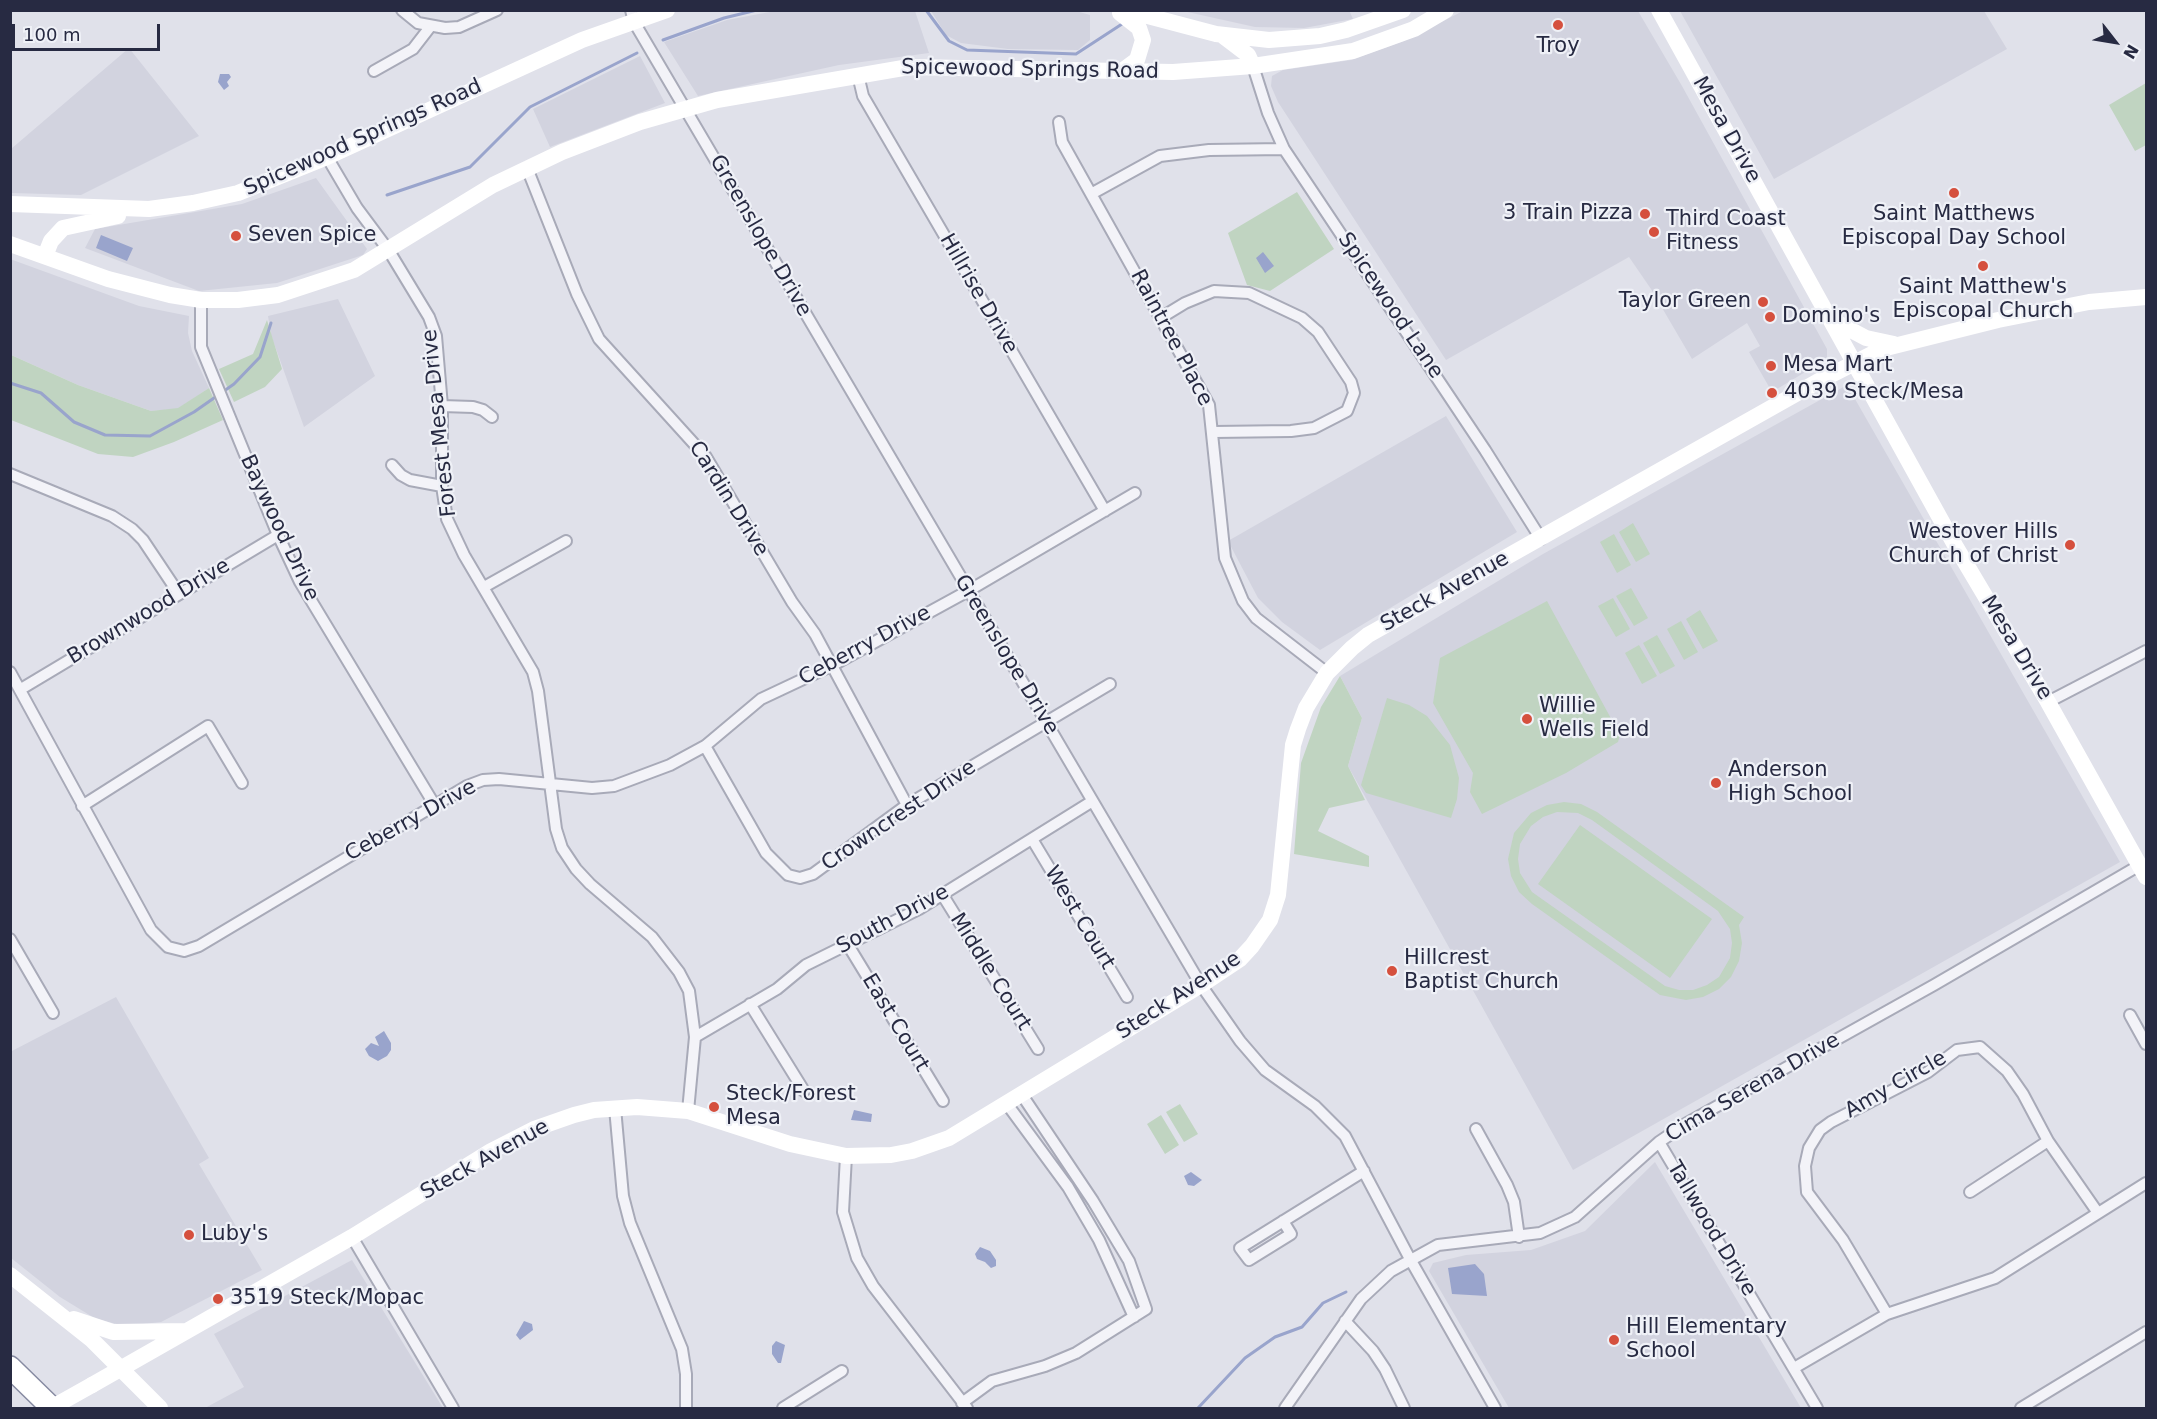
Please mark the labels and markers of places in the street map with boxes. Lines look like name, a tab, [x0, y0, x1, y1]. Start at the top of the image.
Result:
marker: Troy	[1551, 18, 1565, 32]
place label: Troy	[1536, 34, 1580, 60]
marker: Saint Matthews Episcopal Day School	[1947, 186, 1961, 200]
place label: 3 Train Pizza	[1503, 201, 1633, 227]
place label: Saint Matthews Episcopal Day School	[1842, 202, 2066, 252]
marker: 3 Train Pizza	[1638, 207, 1652, 221]
place label: Third Coast Fitness	[1666, 207, 1786, 257]
place label: Seven Spice	[248, 223, 377, 249]
marker: Third Coast Fitness	[1647, 225, 1661, 239]
marker: Seven Spice	[229, 229, 243, 243]
marker: Saint Matthew's Episcopal Church	[1976, 259, 1990, 273]
place label: Saint Matthew's Episcopal Church	[1893, 275, 2073, 325]
place label: Taylor Green	[1619, 289, 1751, 315]
marker: Taylor Green	[1756, 295, 1770, 309]
place label: Domino's	[1782, 304, 1880, 330]
marker: Domino's	[1763, 310, 1777, 324]
place label: Mesa Mart	[1783, 353, 1892, 379]
marker: Mesa Mart	[1764, 359, 1778, 373]
place label: 4039 Steck/Mesa	[1784, 380, 1964, 406]
marker: 4039 Steck/Mesa	[1765, 386, 1779, 400]
place label: Westover Hills Church of Christ	[1888, 520, 2058, 570]
marker: Westover Hills Church of Christ	[2063, 538, 2077, 552]
place label: Willie Wells Field	[1539, 694, 1649, 744]
marker: Willie Wells Field	[1520, 712, 1534, 726]
place label: Anderson High School	[1728, 758, 1853, 808]
marker: Anderson High School	[1709, 776, 1723, 790]
place label: Hillcrest Baptist Church	[1404, 946, 1559, 996]
marker: Hillcrest Baptist Church	[1385, 964, 1399, 978]
place label: Steck/Forest Mesa	[726, 1082, 856, 1132]
marker: Steck/Forest Mesa	[707, 1100, 721, 1114]
place label: Luby's	[201, 1222, 268, 1248]
marker: Luby's	[182, 1228, 196, 1242]
place label: 3519 Steck/Mopac	[230, 1286, 424, 1312]
marker: 3519 Steck/Mopac	[211, 1292, 225, 1306]
place label: Hill Elementary School	[1626, 1315, 1787, 1365]
marker: Hill Elementary School	[1607, 1333, 1621, 1347]

